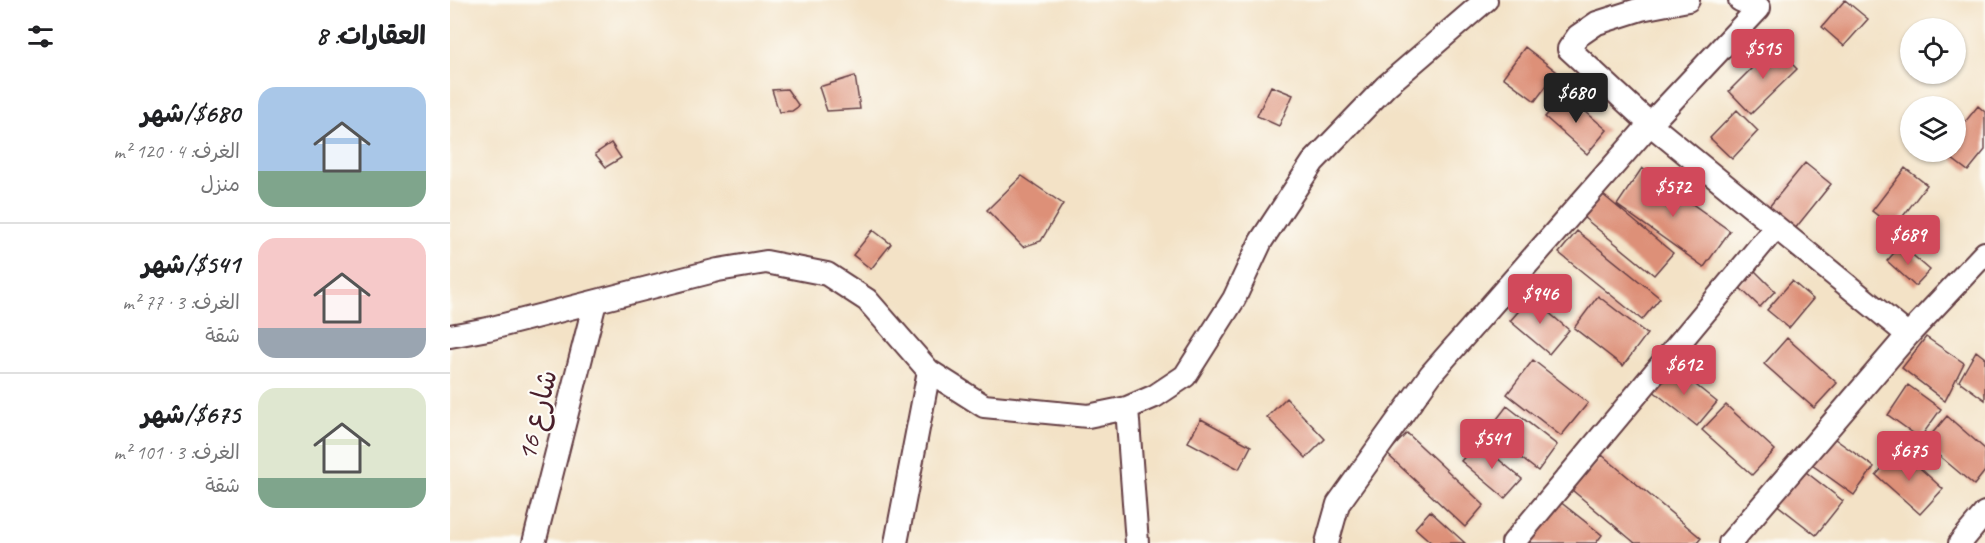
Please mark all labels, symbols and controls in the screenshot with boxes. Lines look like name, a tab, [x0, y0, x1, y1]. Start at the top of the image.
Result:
map controls	[1900, 18, 1966, 162]
button: locate	[1900, 18, 1966, 84]
text: العقارات: 8	[316, 19, 426, 52]
icon: filters	[24, 20, 57, 53]
pin: $515	[1727, 29, 1799, 80]
text: $515	[1745, 36, 1781, 61]
pin: $680	[1540, 73, 1612, 124]
text: $680	[1558, 80, 1594, 105]
button: layers	[1900, 96, 1966, 162]
text: $680/شهر	[141, 97, 240, 130]
icon: home	[306, 111, 378, 183]
text: الغرف: 4 · 120 m²	[113, 139, 240, 164]
pin: $572	[1637, 167, 1709, 218]
text: منزل	[201, 172, 240, 197]
text: $572	[1655, 174, 1691, 199]
pin: $689	[1872, 215, 1944, 266]
text: $689	[1890, 222, 1926, 247]
text: $541/شهر	[142, 248, 240, 281]
icon: home	[306, 262, 378, 334]
pin: $946	[1504, 274, 1576, 325]
text: $946	[1522, 281, 1558, 306]
text: الغرف: 3 · 77 m²	[122, 290, 240, 315]
text: شقة	[205, 323, 240, 348]
pin: $612	[1648, 345, 1720, 396]
text: $612	[1666, 352, 1702, 377]
street label: شارع 16	[508, 366, 567, 465]
text: $675/شهر	[141, 398, 240, 431]
icon: home	[306, 412, 378, 484]
pin: $541	[1456, 419, 1528, 470]
text: $541	[1474, 426, 1510, 451]
pin: $675	[1873, 431, 1945, 482]
text: $675	[1891, 438, 1927, 463]
text: الغرف: 3 · 101 m²	[113, 440, 240, 465]
text: شقة	[205, 473, 240, 498]

